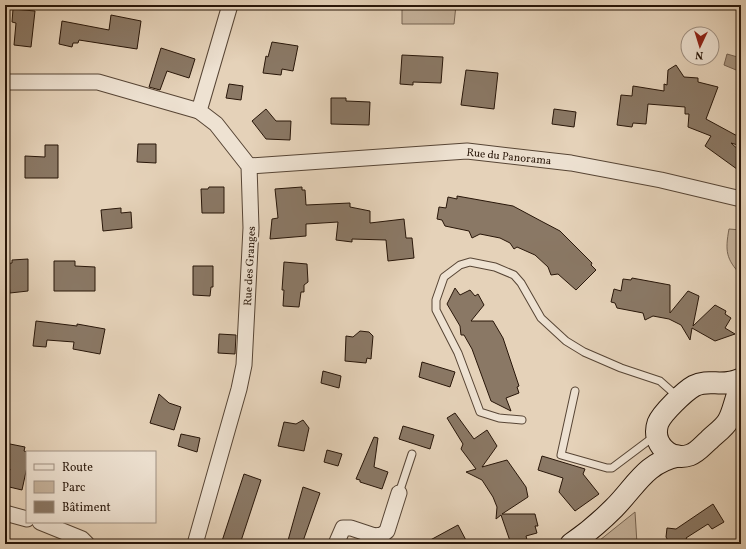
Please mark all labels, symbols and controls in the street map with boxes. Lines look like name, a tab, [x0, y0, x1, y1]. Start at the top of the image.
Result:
north arrow	[680, 26, 720, 66]
text: N	[695, 47, 704, 62]
street label: Rue du Panorama	[466, 146, 553, 169]
street label: Rue des Granges	[241, 226, 260, 306]
legend	[26, 451, 156, 523]
text: Route	[62, 460, 93, 476]
text: Parc	[62, 480, 85, 496]
text: Bâtiment	[62, 500, 111, 516]

